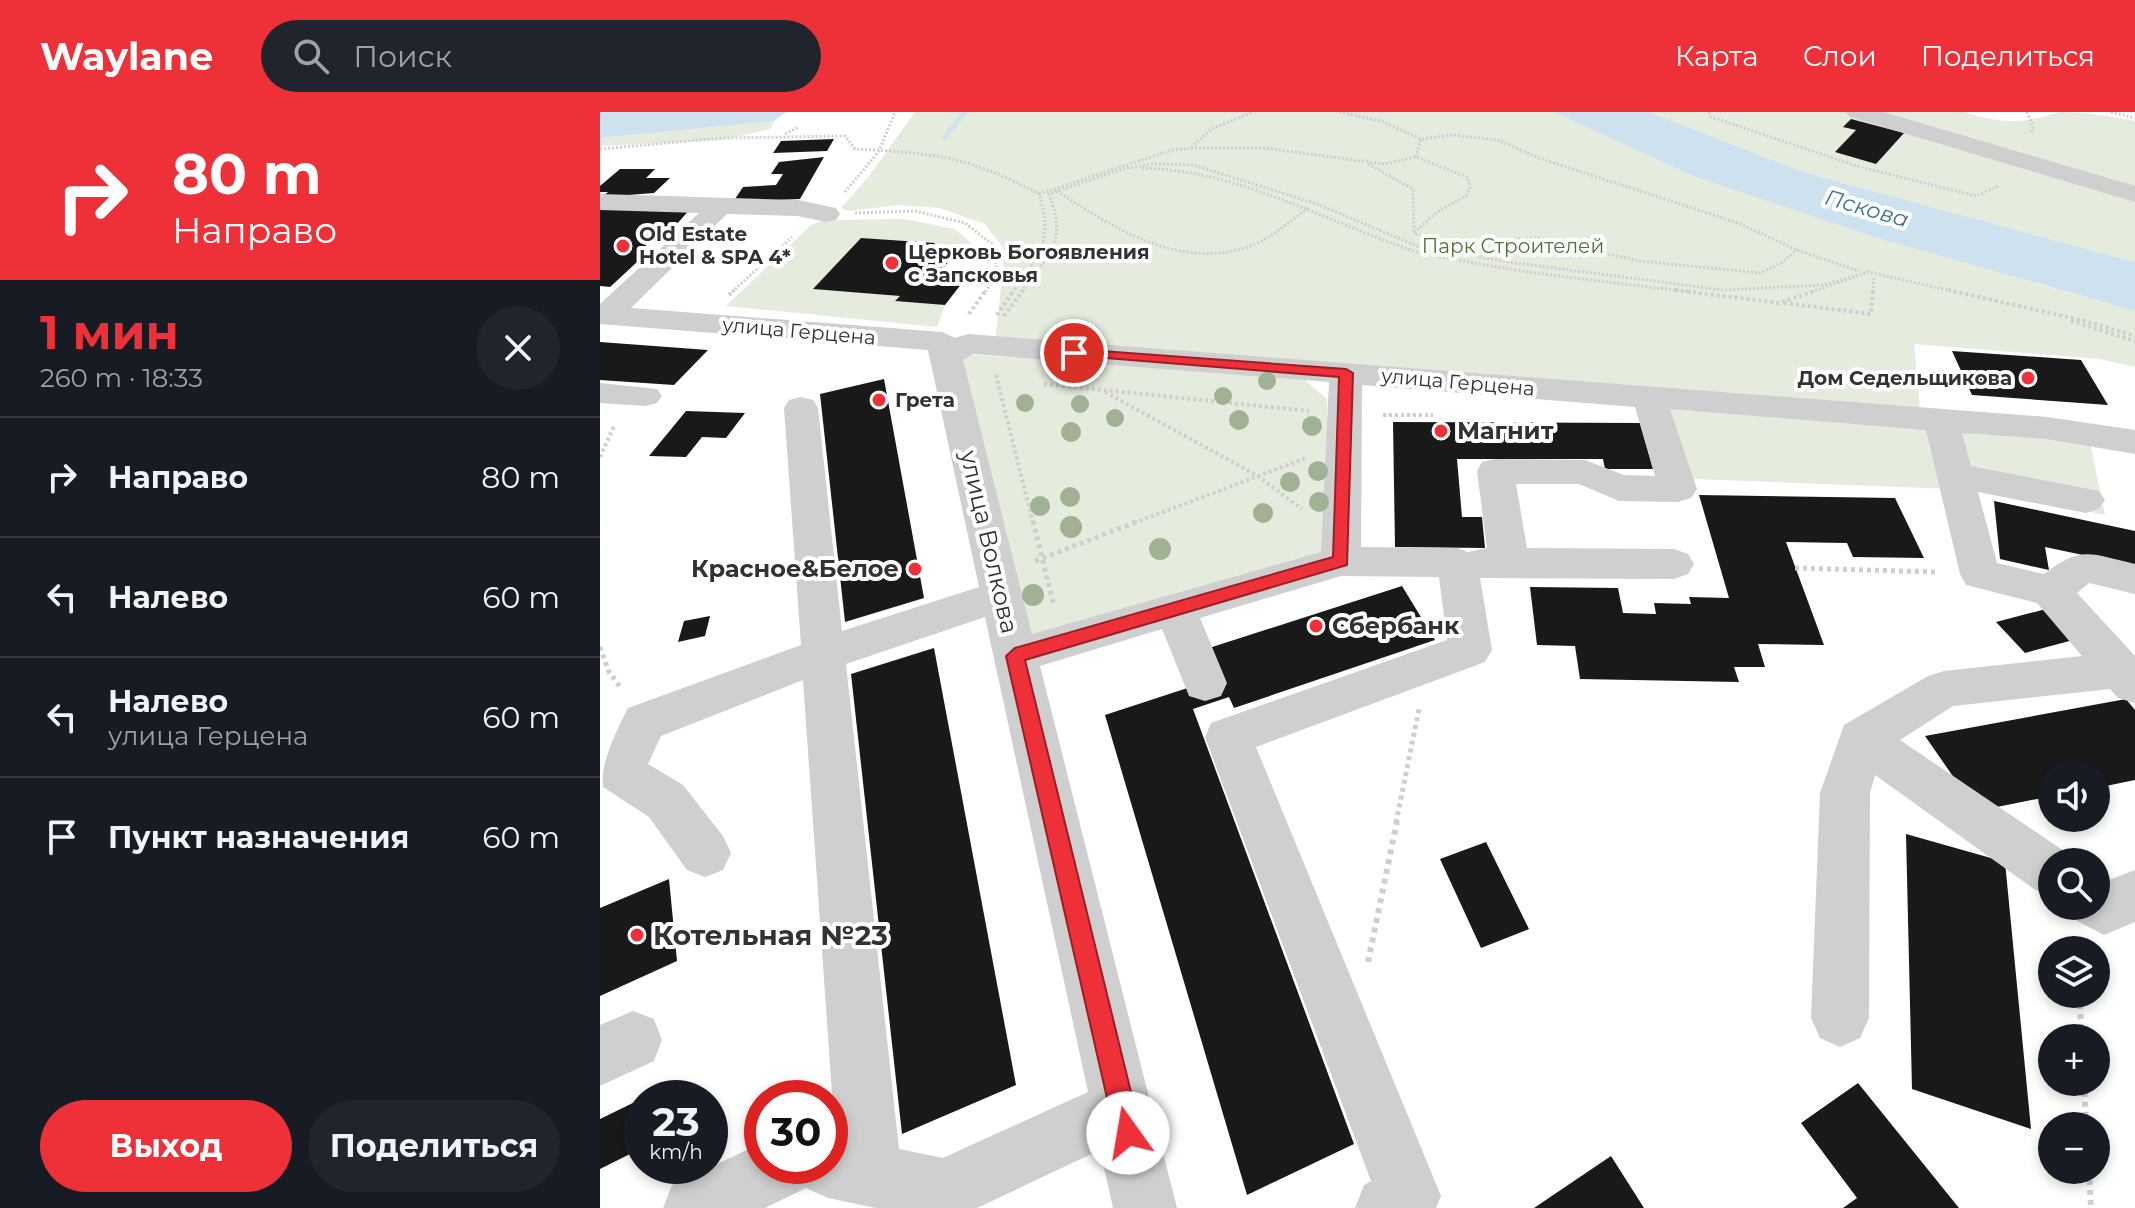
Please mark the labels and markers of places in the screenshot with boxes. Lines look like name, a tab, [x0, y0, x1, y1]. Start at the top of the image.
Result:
place label: Old Estate Hotel & SPA 4*	[639, 222, 791, 269]
marker: Old Estate Hotel & SPA 4*	[614, 237, 632, 255]
place label: Церковь Богоявления с Запсковья	[908, 240, 1150, 287]
marker: Церковь Богоявления с Запсковья	[883, 254, 901, 272]
pin	[1040, 319, 1108, 387]
place label: Дом Седельщикова	[1798, 366, 2012, 390]
marker: Дом Седельщикова	[2019, 369, 2037, 387]
place label: Грета	[895, 388, 955, 412]
marker: Грета	[870, 391, 888, 409]
place label: Магнит	[1457, 416, 1554, 445]
marker: Магнит	[1432, 422, 1450, 440]
place label: Красное&Белое	[691, 554, 899, 583]
marker: Красное&Белое	[906, 560, 924, 578]
place label: Сбербанк	[1332, 611, 1460, 640]
marker: Сбербанк	[1307, 617, 1325, 635]
place label: Котельная №23	[653, 918, 888, 952]
marker: Котельная №23	[628, 926, 646, 944]

